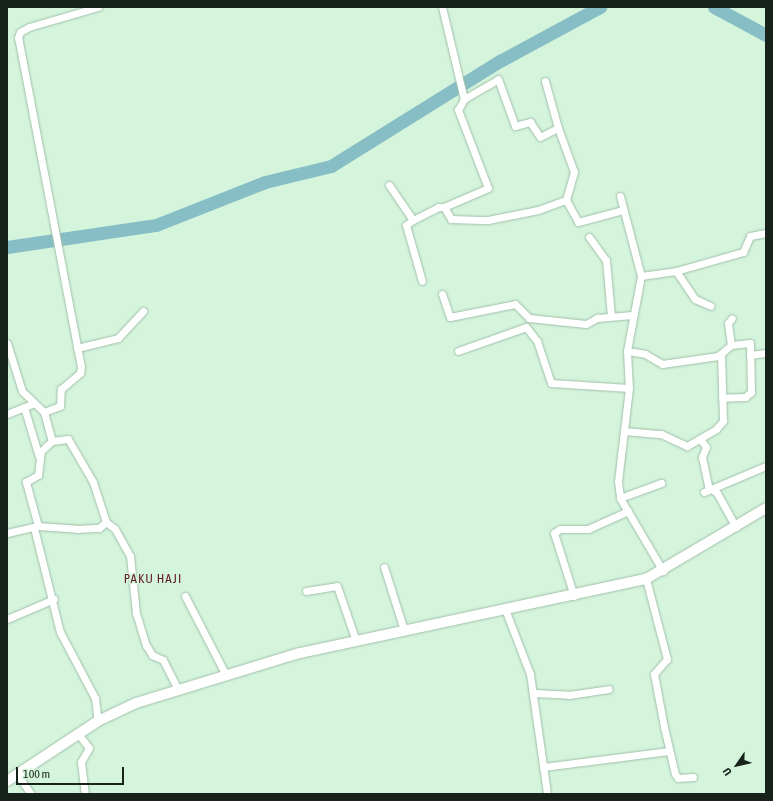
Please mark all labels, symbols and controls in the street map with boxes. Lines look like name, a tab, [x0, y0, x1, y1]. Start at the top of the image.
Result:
district label: PAKU HAJI	[124, 571, 182, 587]
north arrow	[717, 745, 757, 785]
scale bar	[18, 759, 126, 785]
text: U	[720, 766, 734, 778]
text: 100 m	[23, 767, 50, 781]

